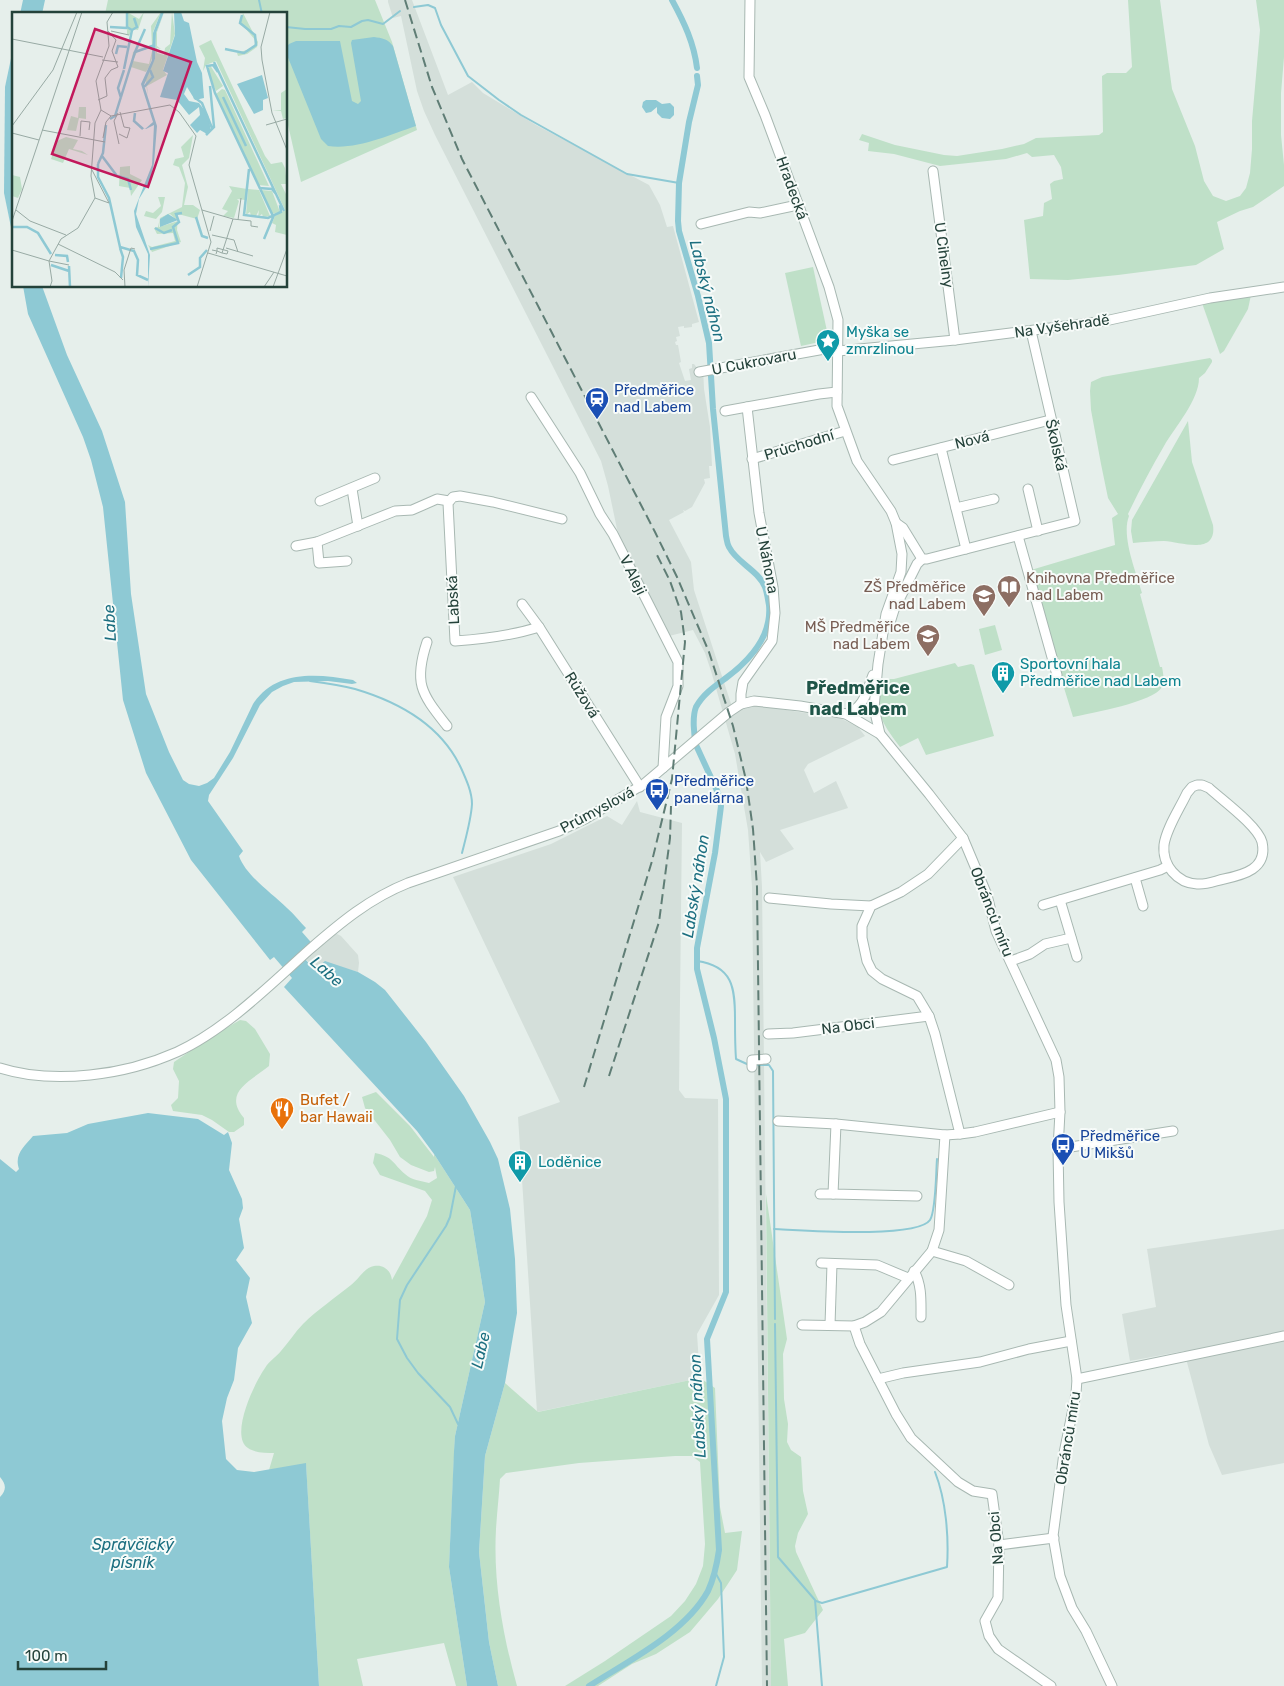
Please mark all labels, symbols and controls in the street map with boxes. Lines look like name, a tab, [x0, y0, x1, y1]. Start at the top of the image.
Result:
inset map	[12, 12, 288, 288]
street label: Hradecká	[772, 154, 812, 222]
street label: U Cihelny	[930, 221, 958, 289]
water label: Labský náhon	[686, 238, 729, 344]
street label: Na Vyšehradě	[1013, 310, 1111, 342]
place label: Myška se zmrzlinou	[846, 323, 914, 358]
place icon: Myška se zmrzlinou	[815, 328, 841, 362]
street label: U Cukrovaru	[710, 345, 798, 379]
place label: Předměřice nad Labem	[614, 381, 694, 416]
station icon: Předměřice nad Labem	[584, 386, 610, 420]
street label: Školská	[1041, 417, 1071, 473]
street label: Průchodní	[762, 425, 837, 464]
street label: Nová	[953, 427, 991, 453]
street label: U Náhona	[752, 525, 782, 595]
street label: V Aleji	[616, 552, 650, 598]
place label: Knihovna Předměřice nad Labem	[1026, 569, 1175, 604]
library icon: Knihovna Předměřice nad Labem	[996, 574, 1022, 608]
street label: Labská	[443, 575, 463, 625]
place label: ZŠ Předměřice nad Labem	[864, 578, 966, 613]
school or university icon: ZŠ Předměřice nad Labem	[971, 583, 997, 617]
water label: Labe	[99, 604, 120, 642]
place label: MŠ Předměřice nad Labem	[805, 618, 910, 653]
school or university icon: MŠ Předměřice nad Labem	[915, 623, 941, 657]
place label: Sportovní hala Předměřice nad Labem	[1020, 655, 1181, 690]
building icon: Sportovní hala Předměřice nad Labem	[990, 660, 1016, 694]
street label: Růžová	[561, 669, 603, 721]
district label: Předměřice nad Labem	[806, 677, 910, 720]
place label: Předměřice panelárna	[674, 772, 754, 807]
bus stop icon: Předměřice panelárna	[644, 777, 670, 811]
street label: Průmyslová	[557, 783, 637, 837]
water label: Labský náhon	[678, 833, 713, 939]
street label: Obránců míru	[967, 865, 1017, 959]
water label: Labe	[307, 952, 347, 991]
street label: Na Obci	[820, 1014, 876, 1038]
place label: Bufet / bar Hawaii	[300, 1091, 373, 1126]
restaurant icon: Bufet / bar Hawaii	[269, 1096, 295, 1130]
place label: Předměřice U Mikšů	[1080, 1127, 1160, 1162]
bus stop icon: Předměřice U Mikšů	[1050, 1132, 1076, 1166]
building icon: Loděnice	[507, 1149, 533, 1183]
place label: Loděnice	[538, 1153, 602, 1171]
water label: Labe	[467, 1330, 494, 1370]
water label: Labský náhon	[685, 1353, 710, 1459]
street label: Obránců míru	[1052, 1390, 1084, 1486]
street label: Na Obci	[985, 1511, 1007, 1565]
water label: Správčický písník	[92, 1535, 175, 1572]
scale bar	[18, 1638, 105, 1670]
text: 100 m	[25, 1647, 67, 1665]

